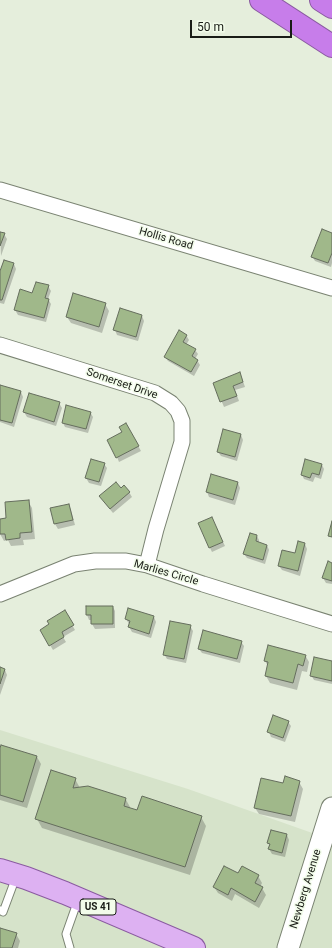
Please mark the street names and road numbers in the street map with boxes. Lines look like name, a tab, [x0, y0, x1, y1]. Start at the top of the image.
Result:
street label: Hollis Road	[137, 225, 195, 253]
street label: Somerset Drive	[85, 366, 159, 402]
street label: Marlies Circle	[132, 557, 200, 589]
street label: Newberg Avenue	[288, 848, 324, 930]
road number: US 41	[80, 899, 116, 915]

